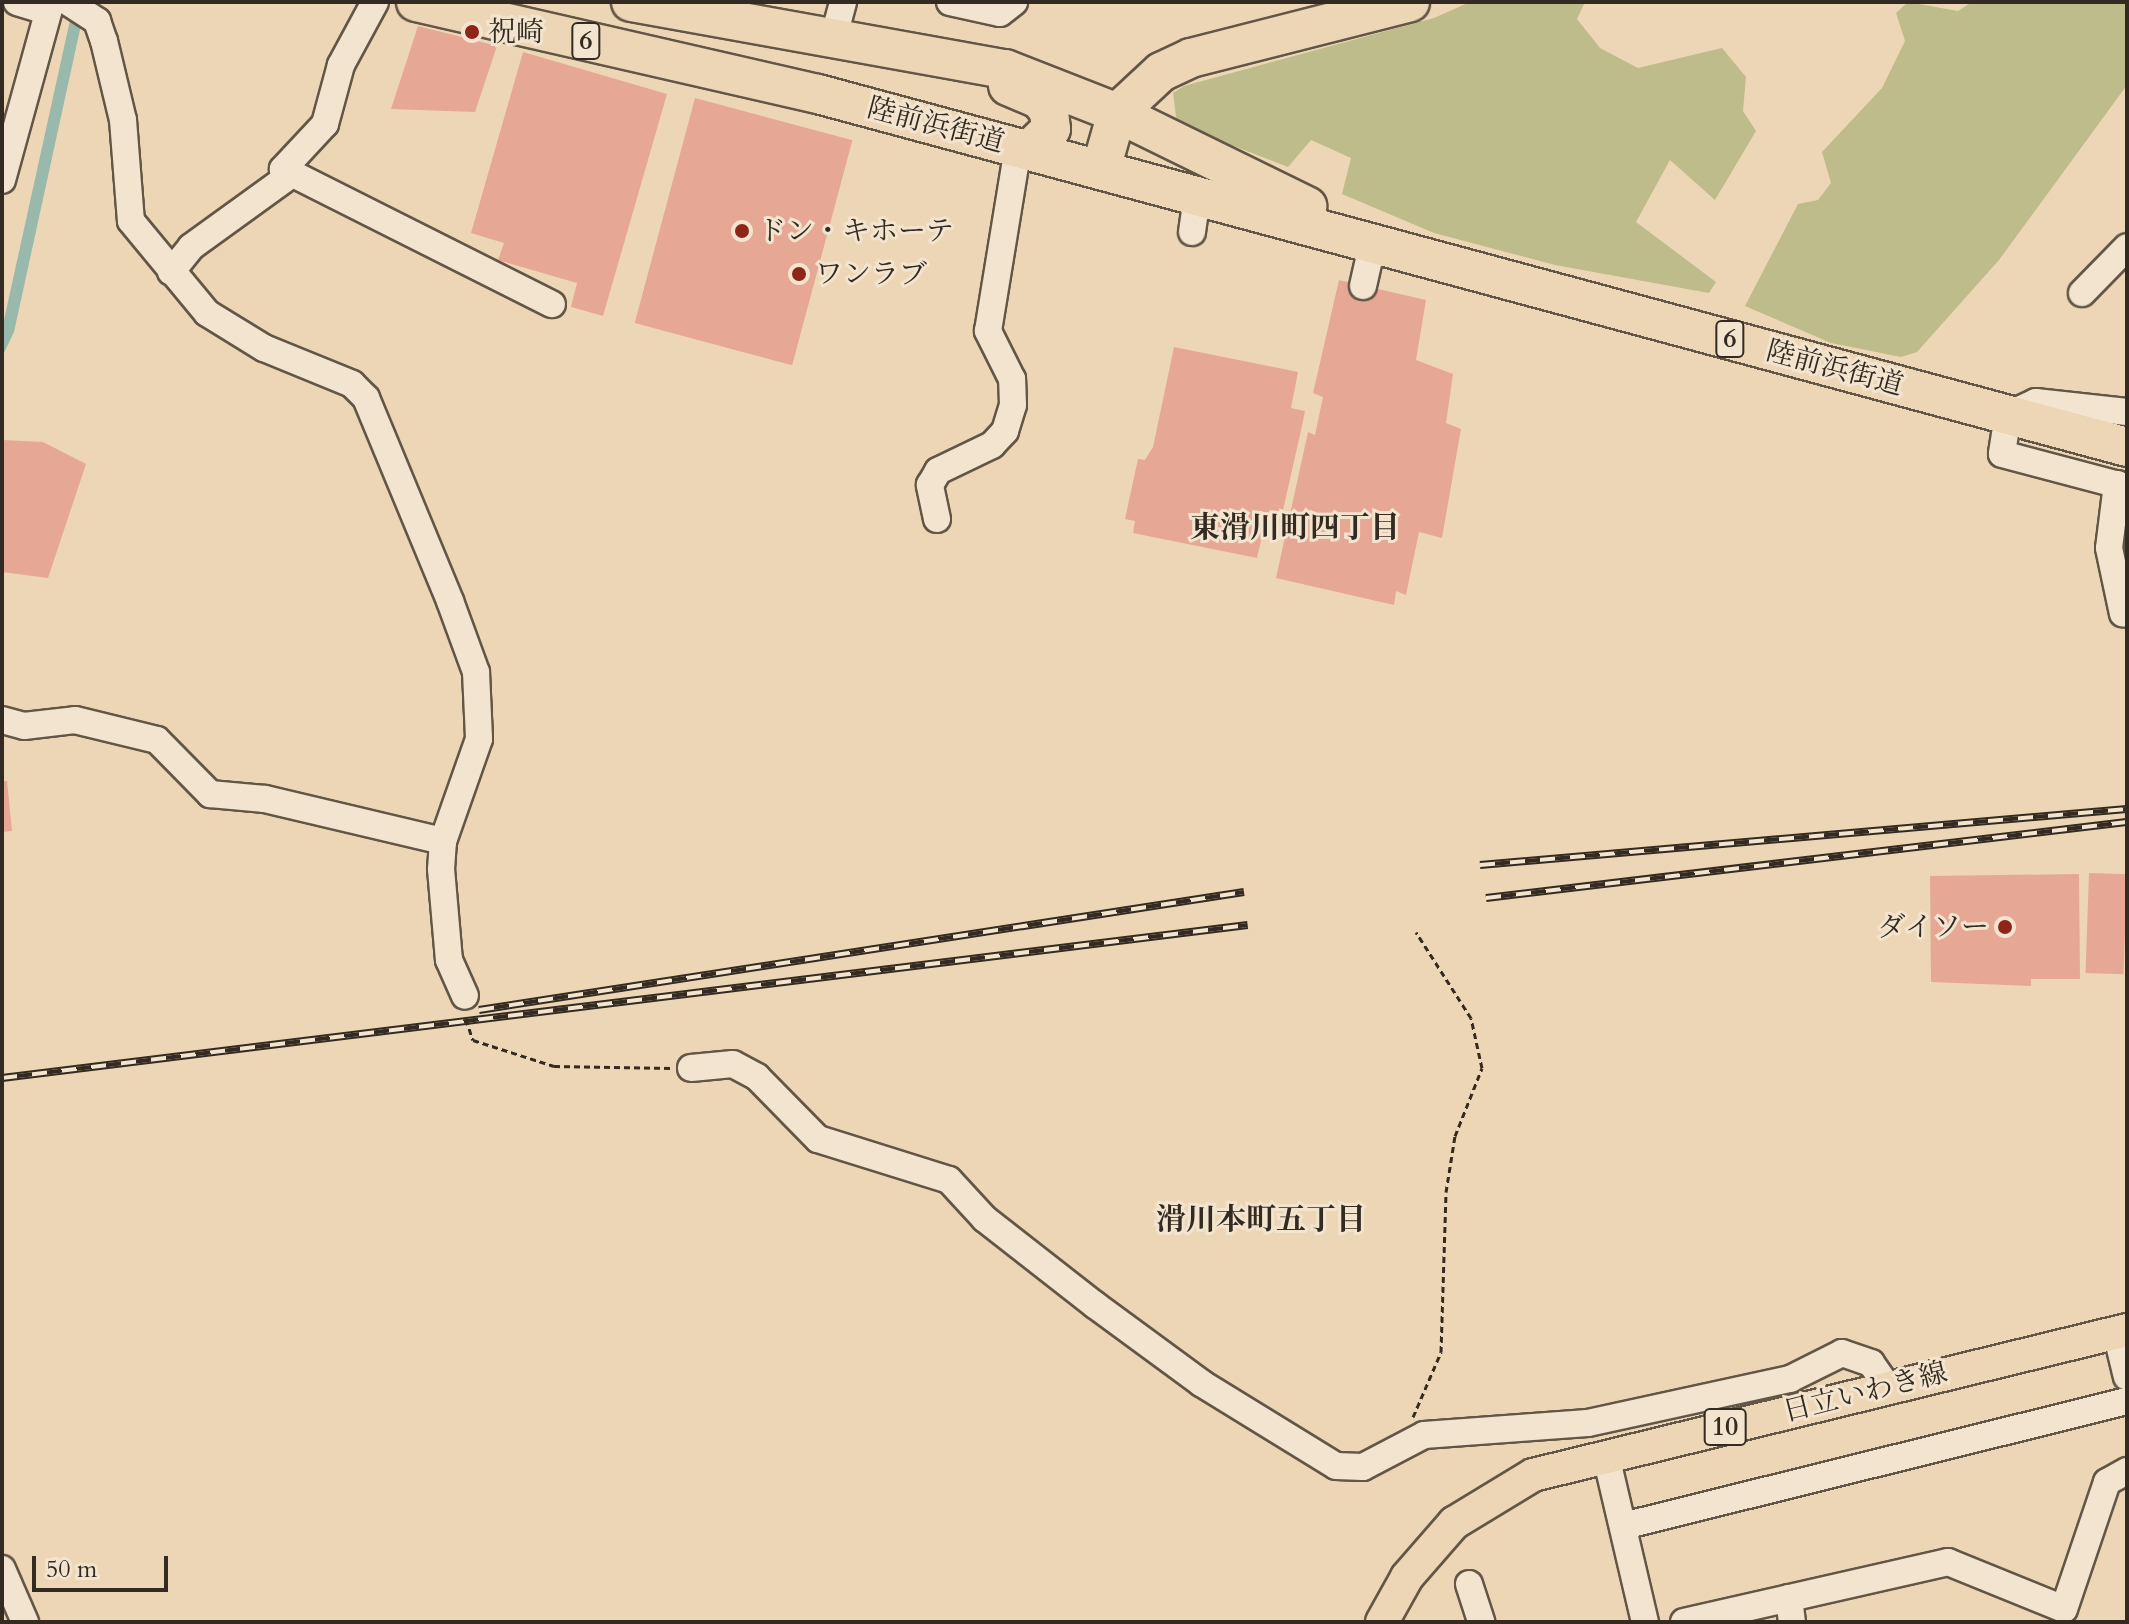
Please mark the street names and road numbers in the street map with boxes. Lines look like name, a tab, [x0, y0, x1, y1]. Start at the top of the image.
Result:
road number: 6	[570, 19, 602, 63]
street label: 陸前浜街道	[864, 91, 1008, 159]
road number: 6	[1714, 317, 1746, 361]
street label: 陸前浜街道	[1763, 334, 1907, 402]
street label: 日立いわき線	[1779, 1355, 1951, 1429]
road number: 10	[1703, 1405, 1747, 1449]

